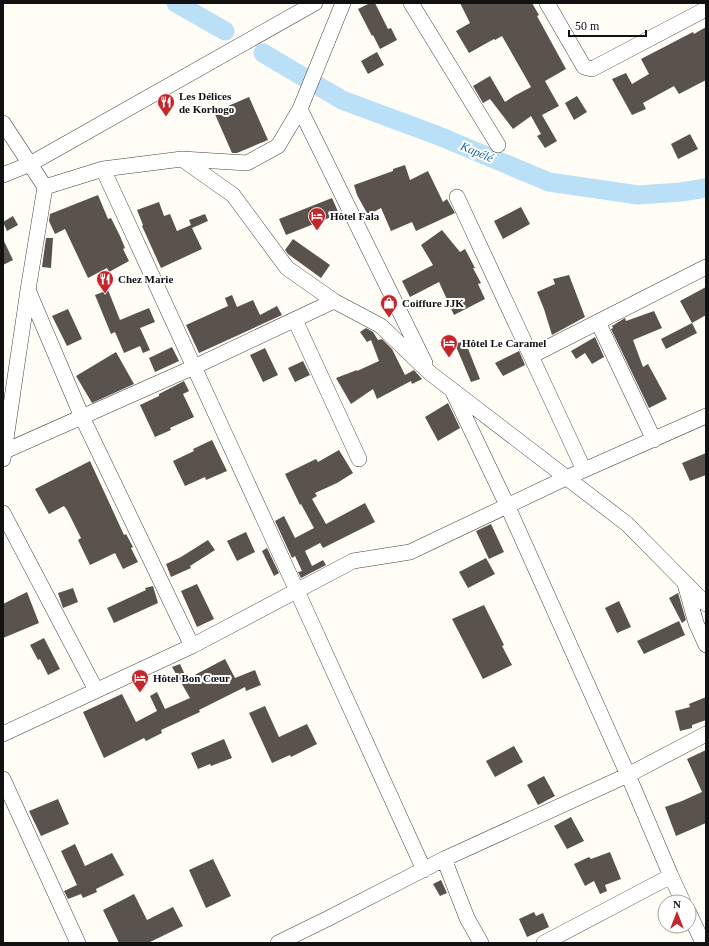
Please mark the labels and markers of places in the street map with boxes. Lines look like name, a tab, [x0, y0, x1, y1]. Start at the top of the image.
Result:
place label: Les Délices de Korhogo	[179, 90, 235, 115]
restaurant icon: Les Délices de Korhogo	[156, 92, 176, 117]
hotel icon: Hôtel Fala	[307, 206, 327, 231]
place label: Hôtel Fala	[330, 210, 380, 222]
restaurant icon: Chez Marie	[95, 269, 115, 294]
place label: Chez Marie	[118, 273, 173, 285]
shop icon: Coiffure JJK	[379, 293, 399, 318]
place label: Coiffure JJK	[402, 297, 464, 309]
hotel icon: Hôtel Le Caramel	[439, 333, 459, 358]
place label: Hôtel Le Caramel	[462, 337, 546, 349]
hotel icon: Hôtel Bon Cœur	[130, 668, 150, 693]
place label: Hôtel Bon Cœur	[153, 672, 230, 684]

